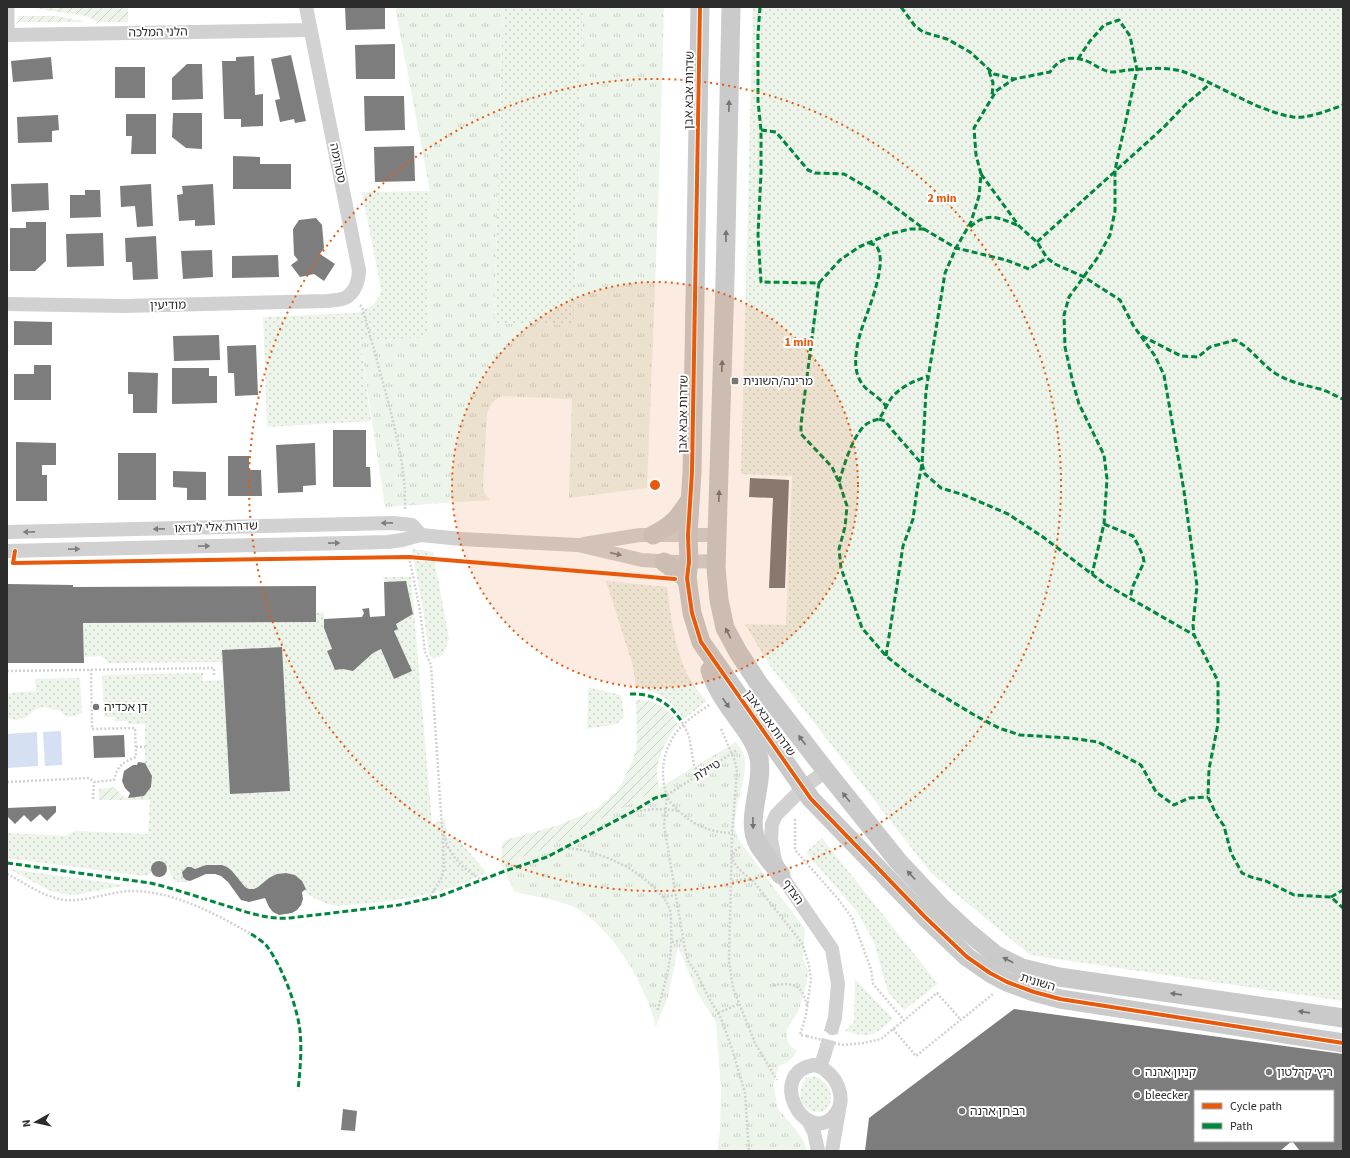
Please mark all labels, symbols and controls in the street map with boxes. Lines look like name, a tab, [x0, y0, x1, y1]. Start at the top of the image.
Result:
street label: הלני המלכה	[128, 23, 188, 42]
street label: שדרות אבא אבן	[680, 51, 699, 129]
one-way arrow	[726, 99, 732, 112]
street label: סטרומה	[325, 142, 350, 185]
text: 2 min	[927, 190, 957, 207]
one-way arrow	[723, 229, 729, 242]
street label: מודיעין	[150, 297, 186, 314]
text: 1 min	[784, 334, 814, 351]
one-way arrow	[719, 360, 726, 372]
place label: מרינה/השונית	[743, 373, 813, 390]
street label: שדרות אבא אבן	[674, 375, 693, 453]
marker: מרינה/השונית	[730, 376, 740, 386]
centre of rings	[648, 478, 662, 492]
one-way arrow	[715, 490, 722, 502]
street label: שדרות אלי לנדאו	[174, 518, 258, 537]
one-way arrow	[380, 520, 393, 526]
one-way arrow	[152, 526, 165, 532]
one-way arrow	[22, 529, 35, 535]
one-way arrow	[328, 540, 341, 546]
one-way arrow	[198, 543, 210, 550]
one-way arrow	[68, 546, 80, 553]
one-way arrow	[610, 551, 622, 557]
one-way arrow	[725, 628, 731, 639]
street label: שדרות אבא אבן	[740, 687, 799, 760]
one-way arrow	[722, 698, 731, 709]
place label: דן אכדיה	[104, 699, 148, 716]
marker: דן אכדיה	[91, 702, 101, 712]
one-way arrow	[798, 735, 806, 745]
street label: טיילת	[690, 756, 724, 785]
one-way arrow	[842, 791, 851, 802]
one-way arrow	[750, 817, 757, 829]
one-way arrow	[906, 870, 916, 880]
street label: הצדף	[778, 876, 807, 908]
one-way arrow	[1002, 957, 1014, 964]
street label: השונית	[1018, 969, 1057, 996]
one-way arrow	[1170, 991, 1182, 997]
one-way arrow	[1298, 1009, 1310, 1015]
place label: קניון ארנה	[1145, 1064, 1197, 1081]
place label: ריץ׳ קרלטון	[1277, 1064, 1333, 1081]
marker: קניון ארנה	[1132, 1067, 1142, 1077]
marker: ריץ׳ קרלטון	[1264, 1067, 1274, 1077]
place label: bleecker	[1145, 1087, 1189, 1104]
marker: bleecker	[1132, 1090, 1142, 1100]
legend	[1194, 1090, 1334, 1142]
text: Cycle path	[1230, 1098, 1282, 1115]
north arrow	[16, 1102, 56, 1142]
place label: רב חן ארנה	[970, 1103, 1025, 1120]
marker: רב חן ארנה	[957, 1106, 967, 1116]
text: Path	[1230, 1118, 1253, 1135]
text: N	[19, 1119, 35, 1128]

